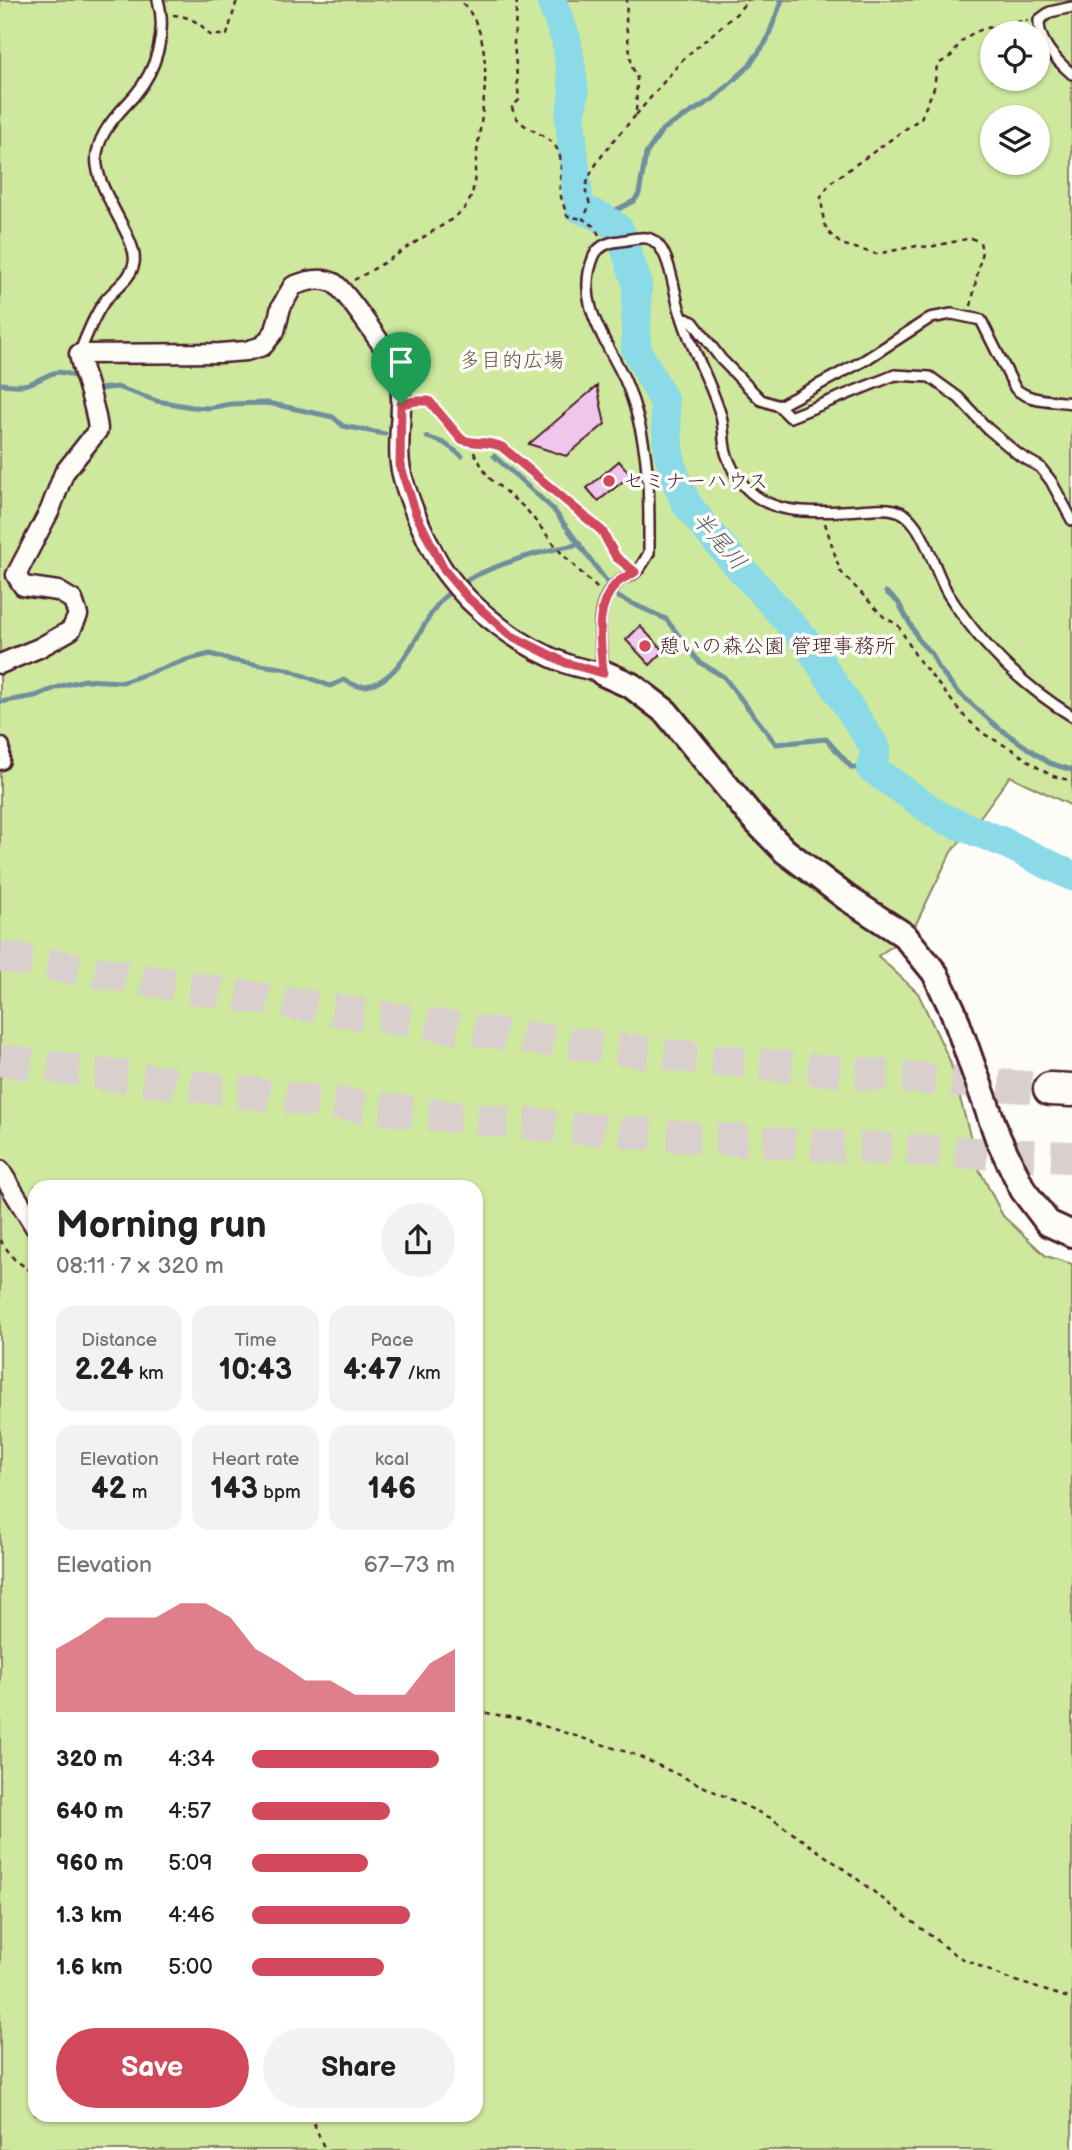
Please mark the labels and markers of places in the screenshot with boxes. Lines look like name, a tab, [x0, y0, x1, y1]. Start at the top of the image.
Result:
pin	[371, 332, 431, 404]
place label: セミナーハウス	[623, 469, 768, 494]
marker: セミナーハウス	[601, 473, 617, 489]
place label: 憩いの森公園 管理事務所	[659, 634, 896, 659]
marker: 憩いの森公園 管理事務所	[637, 638, 653, 654]

